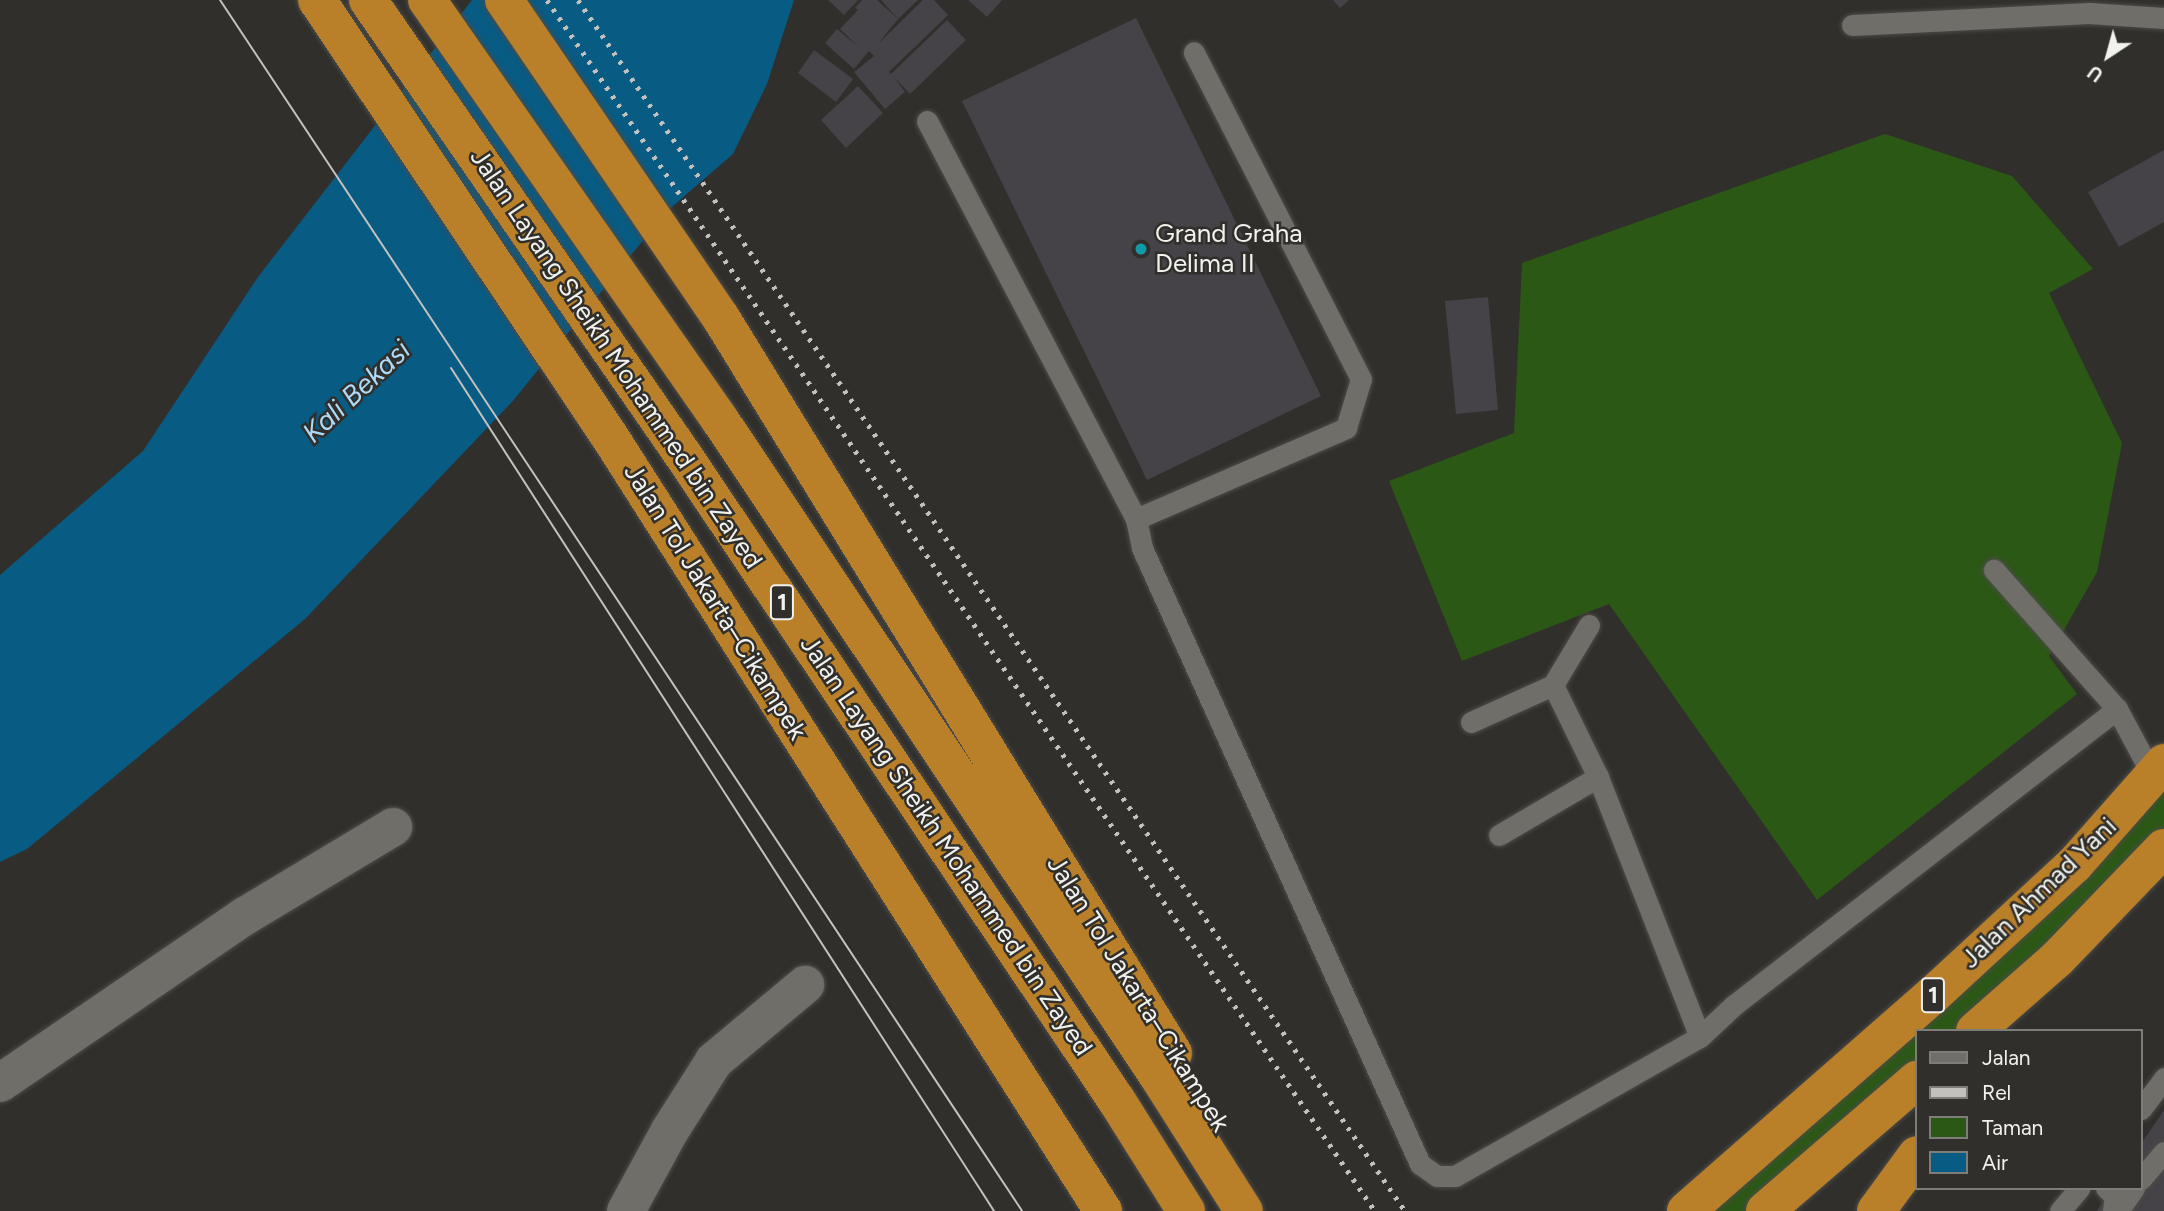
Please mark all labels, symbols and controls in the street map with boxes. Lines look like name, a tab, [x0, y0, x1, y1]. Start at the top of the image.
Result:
north arrow	[2073, 21, 2143, 91]
text: U	[2083, 60, 2108, 87]
street label: Jalan Layang Sheikh Mohammed bin Zayed	[463, 143, 769, 575]
place label: Grand Graha Delima II	[1155, 218, 1303, 280]
marker: Grand Graha Delima II	[1133, 241, 1149, 257]
water label: Kali Bekasi	[295, 333, 417, 449]
street label: Jalan Tol Jakarta–Cikampek	[617, 458, 813, 746]
road number: 1	[770, 582, 794, 622]
street label: Jalan Layang Sheikh Mohammed bin Zayed	[793, 630, 1099, 1062]
street label: Jalan Ahmad Yani	[1955, 811, 2123, 975]
street label: Jalan Tol Jakarta–Cikampek	[1040, 850, 1236, 1138]
road number: 1	[1921, 974, 1945, 1015]
legend	[1916, 1029, 2143, 1190]
text: Jalan	[1982, 1045, 2031, 1070]
text: Rel	[1982, 1080, 2011, 1105]
text: Taman	[1982, 1115, 2043, 1140]
text: Air	[1982, 1150, 2008, 1175]

